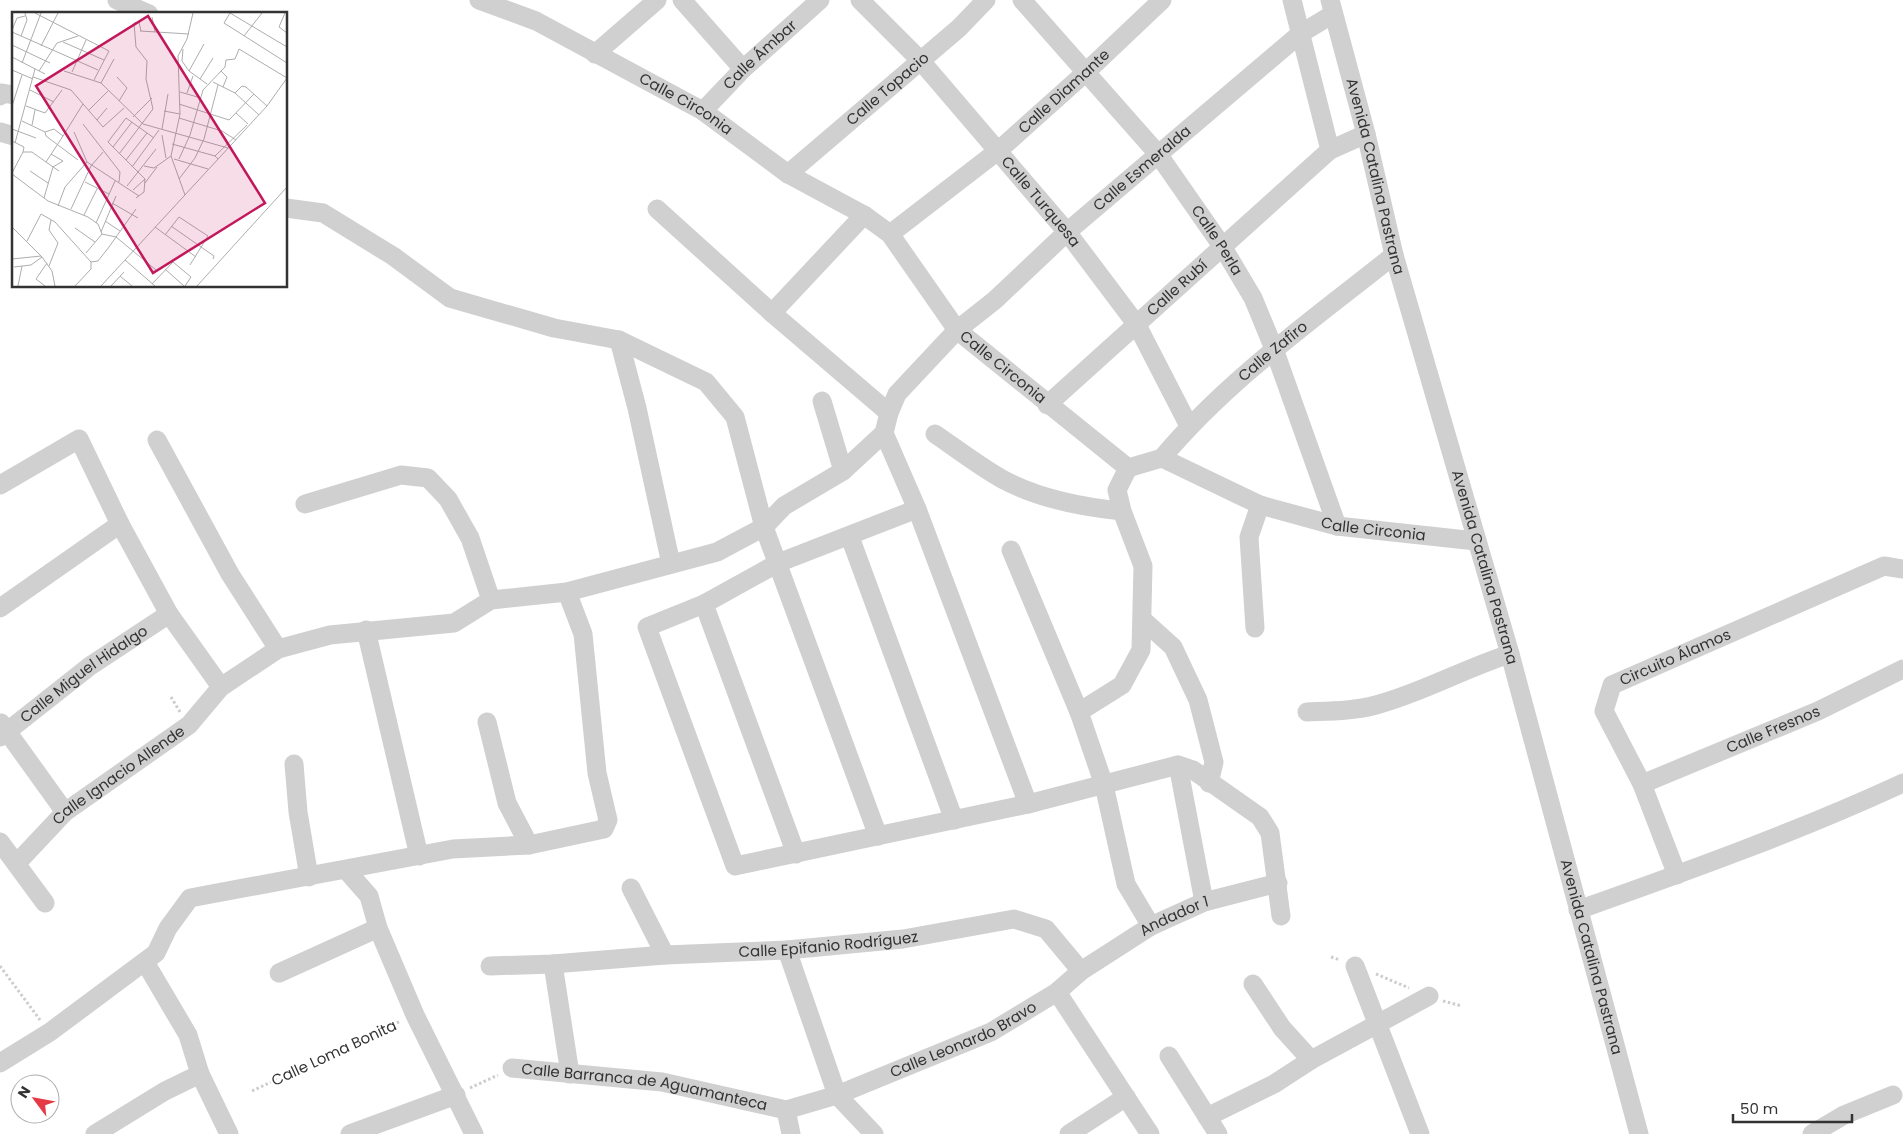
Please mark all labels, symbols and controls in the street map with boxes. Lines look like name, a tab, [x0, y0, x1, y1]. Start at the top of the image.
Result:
inset map	[12, 12, 288, 288]
street label: Calle Ámbar	[718, 15, 801, 94]
street label: Calle Diamante	[1013, 44, 1114, 138]
street label: Calle Topacio	[841, 47, 933, 130]
street label: Calle Circonia	[636, 68, 737, 139]
street label: Avenida Catalina Pastrana	[1341, 76, 1410, 277]
street label: Calle Esmeralda	[1088, 120, 1195, 216]
street label: Calle Turquesa	[997, 151, 1086, 251]
street label: Calle Perla	[1187, 201, 1248, 279]
street label: Calle Rubí	[1142, 254, 1212, 320]
street label: Calle Zafiro	[1233, 316, 1312, 386]
street label: Calle Circonia	[956, 325, 1051, 408]
street label: Avenida Catalina Pastrana	[1447, 467, 1523, 667]
street label: Calle Circonia	[1319, 511, 1427, 546]
street label: Calle Miguel Hidalgo	[15, 620, 152, 727]
street label: Circuito Álamos	[1616, 623, 1734, 690]
street label: Calle Fresnos	[1723, 700, 1823, 758]
street label: Calle Ignacio Allende	[47, 720, 189, 829]
street label: Avenida Catalina Pastrana	[1556, 857, 1628, 1057]
street label: Andador 1	[1135, 890, 1211, 941]
street label: Calle Epifanio Rodríguez	[738, 925, 920, 962]
street label: Calle Leonardo Bravo	[887, 996, 1040, 1082]
street label: Calle Loma Bonita	[268, 1014, 400, 1091]
street label: Calle Barranca de Aguamanteca	[521, 1058, 770, 1115]
north arrow	[10, 1074, 60, 1124]
text: N	[13, 1082, 35, 1102]
scale bar	[1733, 1092, 1852, 1124]
text: 50 m	[1740, 1098, 1778, 1119]

